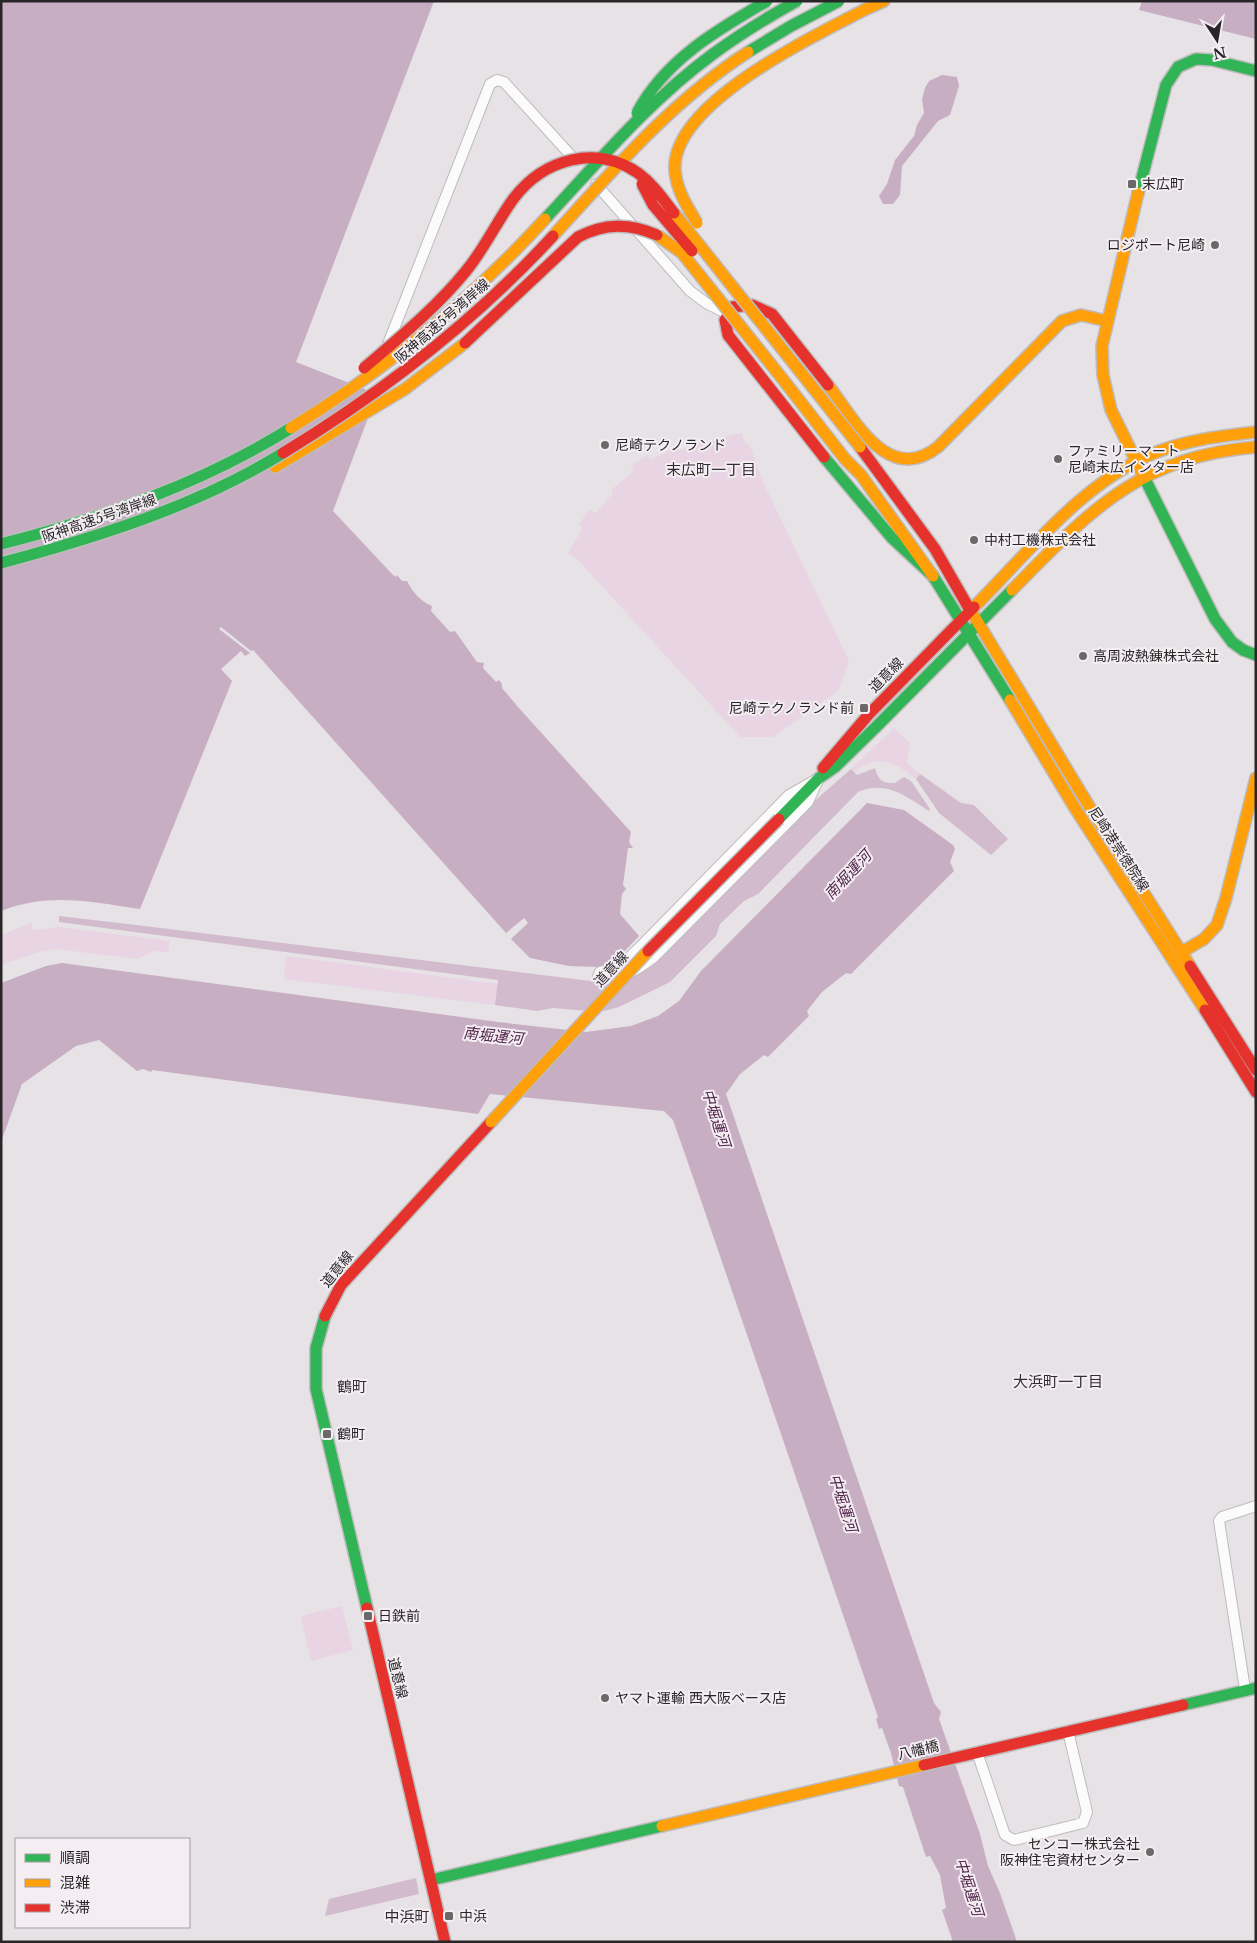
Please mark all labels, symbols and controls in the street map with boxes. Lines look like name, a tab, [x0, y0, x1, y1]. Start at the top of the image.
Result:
north arrow	[1192, 15, 1242, 65]
text: N	[1211, 43, 1228, 63]
place label: 末広町	[1142, 175, 1184, 193]
marker: 末広町	[1126, 178, 1138, 190]
place label: ロジポート尼崎	[1107, 236, 1205, 254]
marker: ロジポート尼崎	[1209, 239, 1221, 251]
street label: 阪神高速5号湾岸線	[391, 275, 493, 367]
place label: 尼崎テクノランド	[615, 436, 726, 454]
marker: 尼崎テクノランド	[599, 439, 611, 451]
place label: ファミリーマート 尼崎末広インター店	[1068, 442, 1194, 476]
marker: ファミリーマート 尼崎末広インター店	[1052, 453, 1064, 465]
district label: 末広町一丁目	[666, 460, 756, 479]
street label: 阪神高速5号湾岸線	[39, 490, 159, 546]
place label: 中村工機株式会社	[984, 531, 1096, 549]
marker: 中村工機株式会社	[968, 534, 980, 546]
place label: 高周波熱錬株式会社	[1093, 647, 1219, 665]
marker: 高周波熱錬株式会社	[1077, 650, 1089, 662]
street label: 道意線	[865, 654, 907, 696]
place label: 尼崎テクノランド前	[729, 699, 854, 717]
marker: 尼崎テクノランド前	[858, 702, 870, 714]
street label: 尼崎港崇徳院線	[1085, 803, 1153, 895]
water label: 南堀運河	[820, 844, 877, 903]
street label: 道意線	[590, 948, 632, 990]
water label: 南堀運河	[462, 1023, 527, 1048]
water label: 中堀運河	[698, 1086, 736, 1152]
street label: 道意線	[317, 1247, 357, 1291]
district label: 大浜町一丁目	[1013, 1372, 1103, 1391]
district label: 鶴町	[337, 1377, 367, 1396]
place label: 鶴町	[337, 1425, 365, 1443]
marker: 鶴町	[321, 1428, 333, 1440]
water label: 中堀運河	[825, 1471, 863, 1537]
place label: 日鉄前	[378, 1607, 420, 1625]
marker: 日鉄前	[362, 1610, 374, 1622]
street label: 道意線	[384, 1655, 412, 1701]
place label: ヤマト運輸 西大阪ベース店	[615, 1689, 786, 1707]
marker: ヤマト運輸 西大阪ベース店	[599, 1692, 611, 1704]
street label: 八幡橋	[896, 1737, 940, 1763]
place label: センコー株式会社 阪神住宅資材センター	[1000, 1835, 1140, 1869]
legend	[15, 1838, 190, 1928]
marker: センコー株式会社 阪神住宅資材センター	[1144, 1846, 1156, 1858]
text: 順調	[60, 1848, 90, 1867]
water label: 中堀運河	[951, 1855, 989, 1921]
text: 混雑	[60, 1873, 90, 1892]
text: 渋滞	[60, 1898, 90, 1917]
district label: 中浜町	[384, 1907, 430, 1926]
place label: 中浜	[459, 1907, 487, 1925]
marker: 中浜	[443, 1910, 455, 1922]

